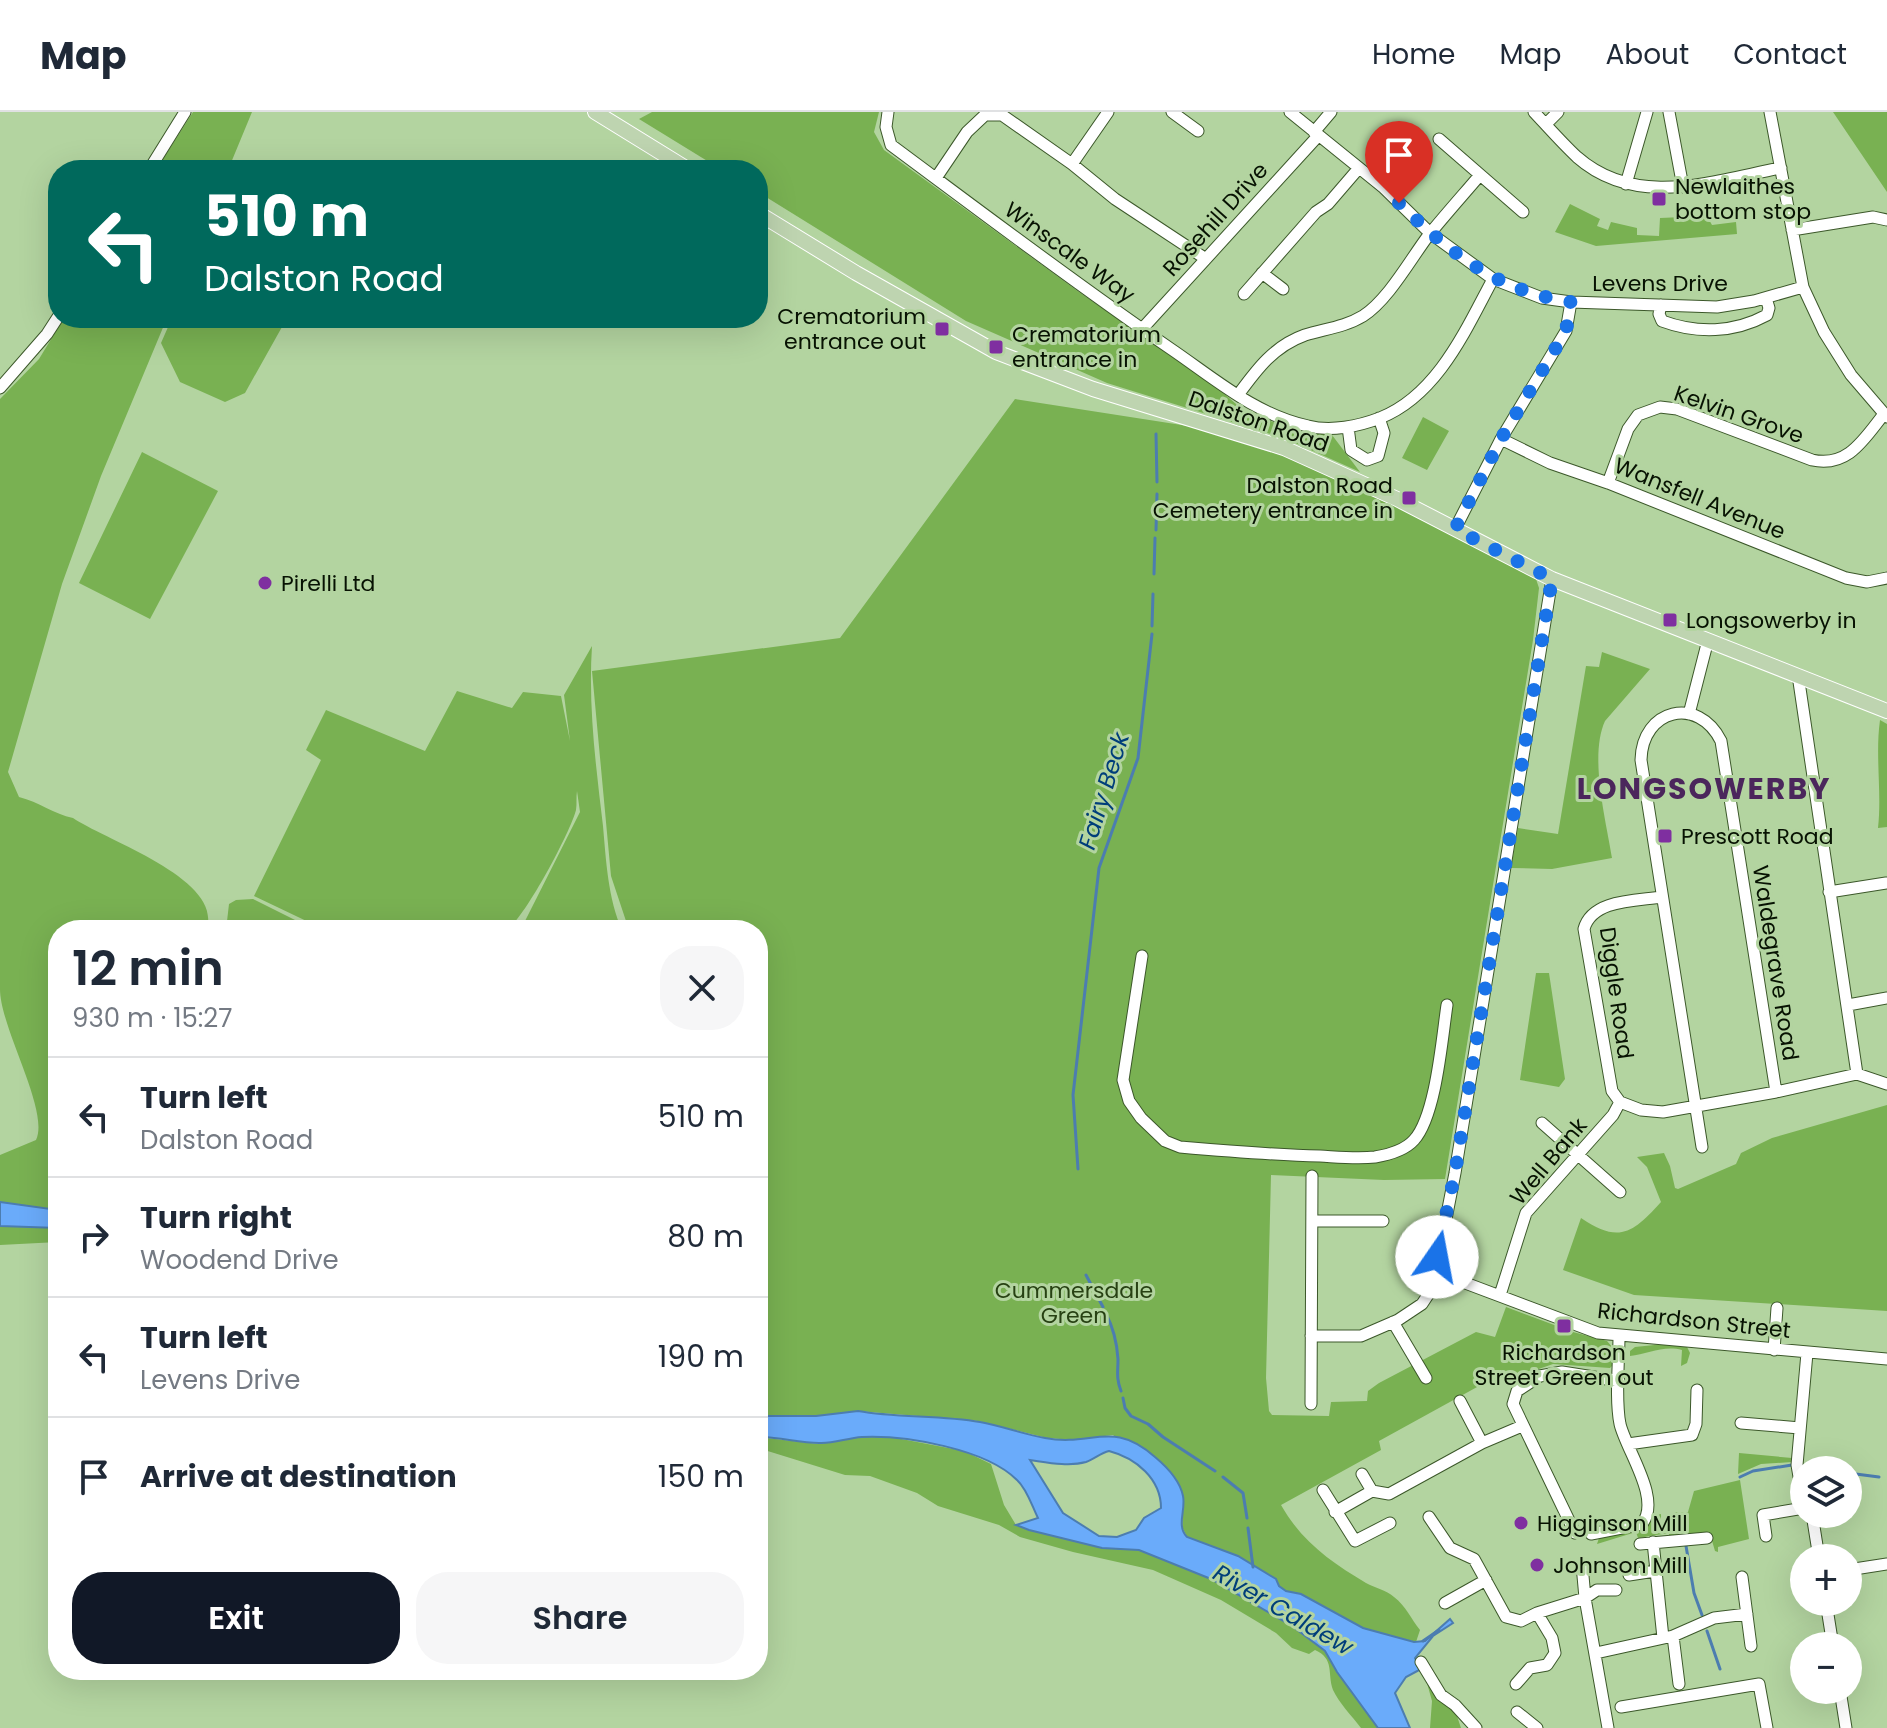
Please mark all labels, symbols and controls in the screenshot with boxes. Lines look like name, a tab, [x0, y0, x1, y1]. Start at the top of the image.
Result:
text: Map	[40, 29, 127, 82]
text: Home	[1372, 35, 1455, 74]
text: Map	[1499, 35, 1561, 74]
text: About	[1605, 35, 1689, 74]
text: Contact	[1733, 35, 1847, 74]
pin	[1365, 121, 1433, 203]
icon: arrive	[1377, 133, 1421, 177]
street label: Rosehill Drive	[1156, 155, 1275, 283]
place label: Newlaithes bottom stop	[1675, 171, 1811, 227]
text: 510 m	[204, 177, 369, 256]
marker: Newlaithes bottom stop	[1650, 190, 1668, 208]
icon: left	[72, 192, 176, 296]
street label: Winscale Way	[998, 195, 1142, 311]
text: Dalston Road	[204, 253, 444, 304]
street label: Levens Drive	[1592, 268, 1728, 299]
place label: Crematorium entrance out	[777, 301, 926, 357]
place label: Crematorium entrance in	[1012, 319, 1161, 375]
marker: Crematorium entrance out	[933, 320, 951, 338]
marker: Crematorium entrance in	[987, 338, 1005, 356]
street label: Kelvin Grove	[1670, 378, 1808, 451]
street label: Dalston Road	[1184, 383, 1333, 460]
street label: Wansfell Avenue	[1610, 450, 1790, 547]
place label: Dalston Road Cemetery entrance in	[1153, 470, 1393, 526]
marker: Dalston Road Cemetery entrance in	[1400, 489, 1418, 507]
place label: Pirelli Ltd	[281, 568, 376, 599]
marker: Pirelli Ltd	[256, 574, 274, 592]
place label: Longsowerby in	[1686, 605, 1857, 636]
marker: Longsowerby in	[1661, 611, 1679, 629]
water label: Fairy Beck	[1070, 727, 1137, 853]
district label: LONGSOWERBY	[1577, 767, 1831, 810]
place label: Prescott Road	[1681, 821, 1834, 852]
marker: Prescott Road	[1656, 827, 1674, 845]
street label: Waldegrave Road	[1745, 863, 1806, 1063]
street label: Diggle Road	[1592, 925, 1641, 1061]
text: 12 min	[72, 935, 224, 1002]
button: close	[660, 946, 744, 1030]
text: 930 m · 15:27	[72, 1000, 232, 1036]
text: Turn left	[140, 1076, 268, 1119]
icon: left	[72, 1095, 116, 1139]
text: 510 m	[658, 1095, 744, 1138]
street label: Well Bank	[1503, 1110, 1595, 1212]
text: Dalston Road	[140, 1122, 313, 1158]
text: Turn right	[140, 1196, 292, 1239]
icon: right	[72, 1215, 116, 1259]
text: 80 m	[667, 1215, 744, 1258]
position arrow	[1395, 1215, 1479, 1299]
text: Woodend Drive	[140, 1242, 339, 1278]
park label: Cummersdale Green	[995, 1275, 1153, 1331]
street label: Richardson Street	[1596, 1295, 1792, 1346]
text: Turn left	[140, 1316, 268, 1359]
marker: Richardson Street Green out	[1555, 1317, 1573, 1335]
icon: left	[72, 1335, 116, 1379]
text: 190 m	[658, 1335, 744, 1378]
place label: Richardson Street Green out	[1474, 1337, 1654, 1393]
text: Levens Drive	[140, 1362, 300, 1398]
icon: arrive	[72, 1455, 116, 1499]
text: Arrive at destination	[140, 1455, 457, 1498]
text: 150 m	[658, 1455, 744, 1498]
map controls	[1790, 1456, 1862, 1704]
button: layers	[1790, 1456, 1862, 1528]
place label: Higginson Mill	[1537, 1508, 1688, 1539]
marker: Higginson Mill	[1512, 1514, 1530, 1532]
button: +	[1790, 1544, 1862, 1616]
place label: Johnson Mill	[1553, 1550, 1688, 1581]
water label: River Caldew	[1207, 1556, 1360, 1664]
marker: Johnson Mill	[1528, 1556, 1546, 1574]
button: Exit	[72, 1572, 400, 1664]
button: Share	[416, 1572, 744, 1664]
button: −	[1790, 1632, 1862, 1704]

